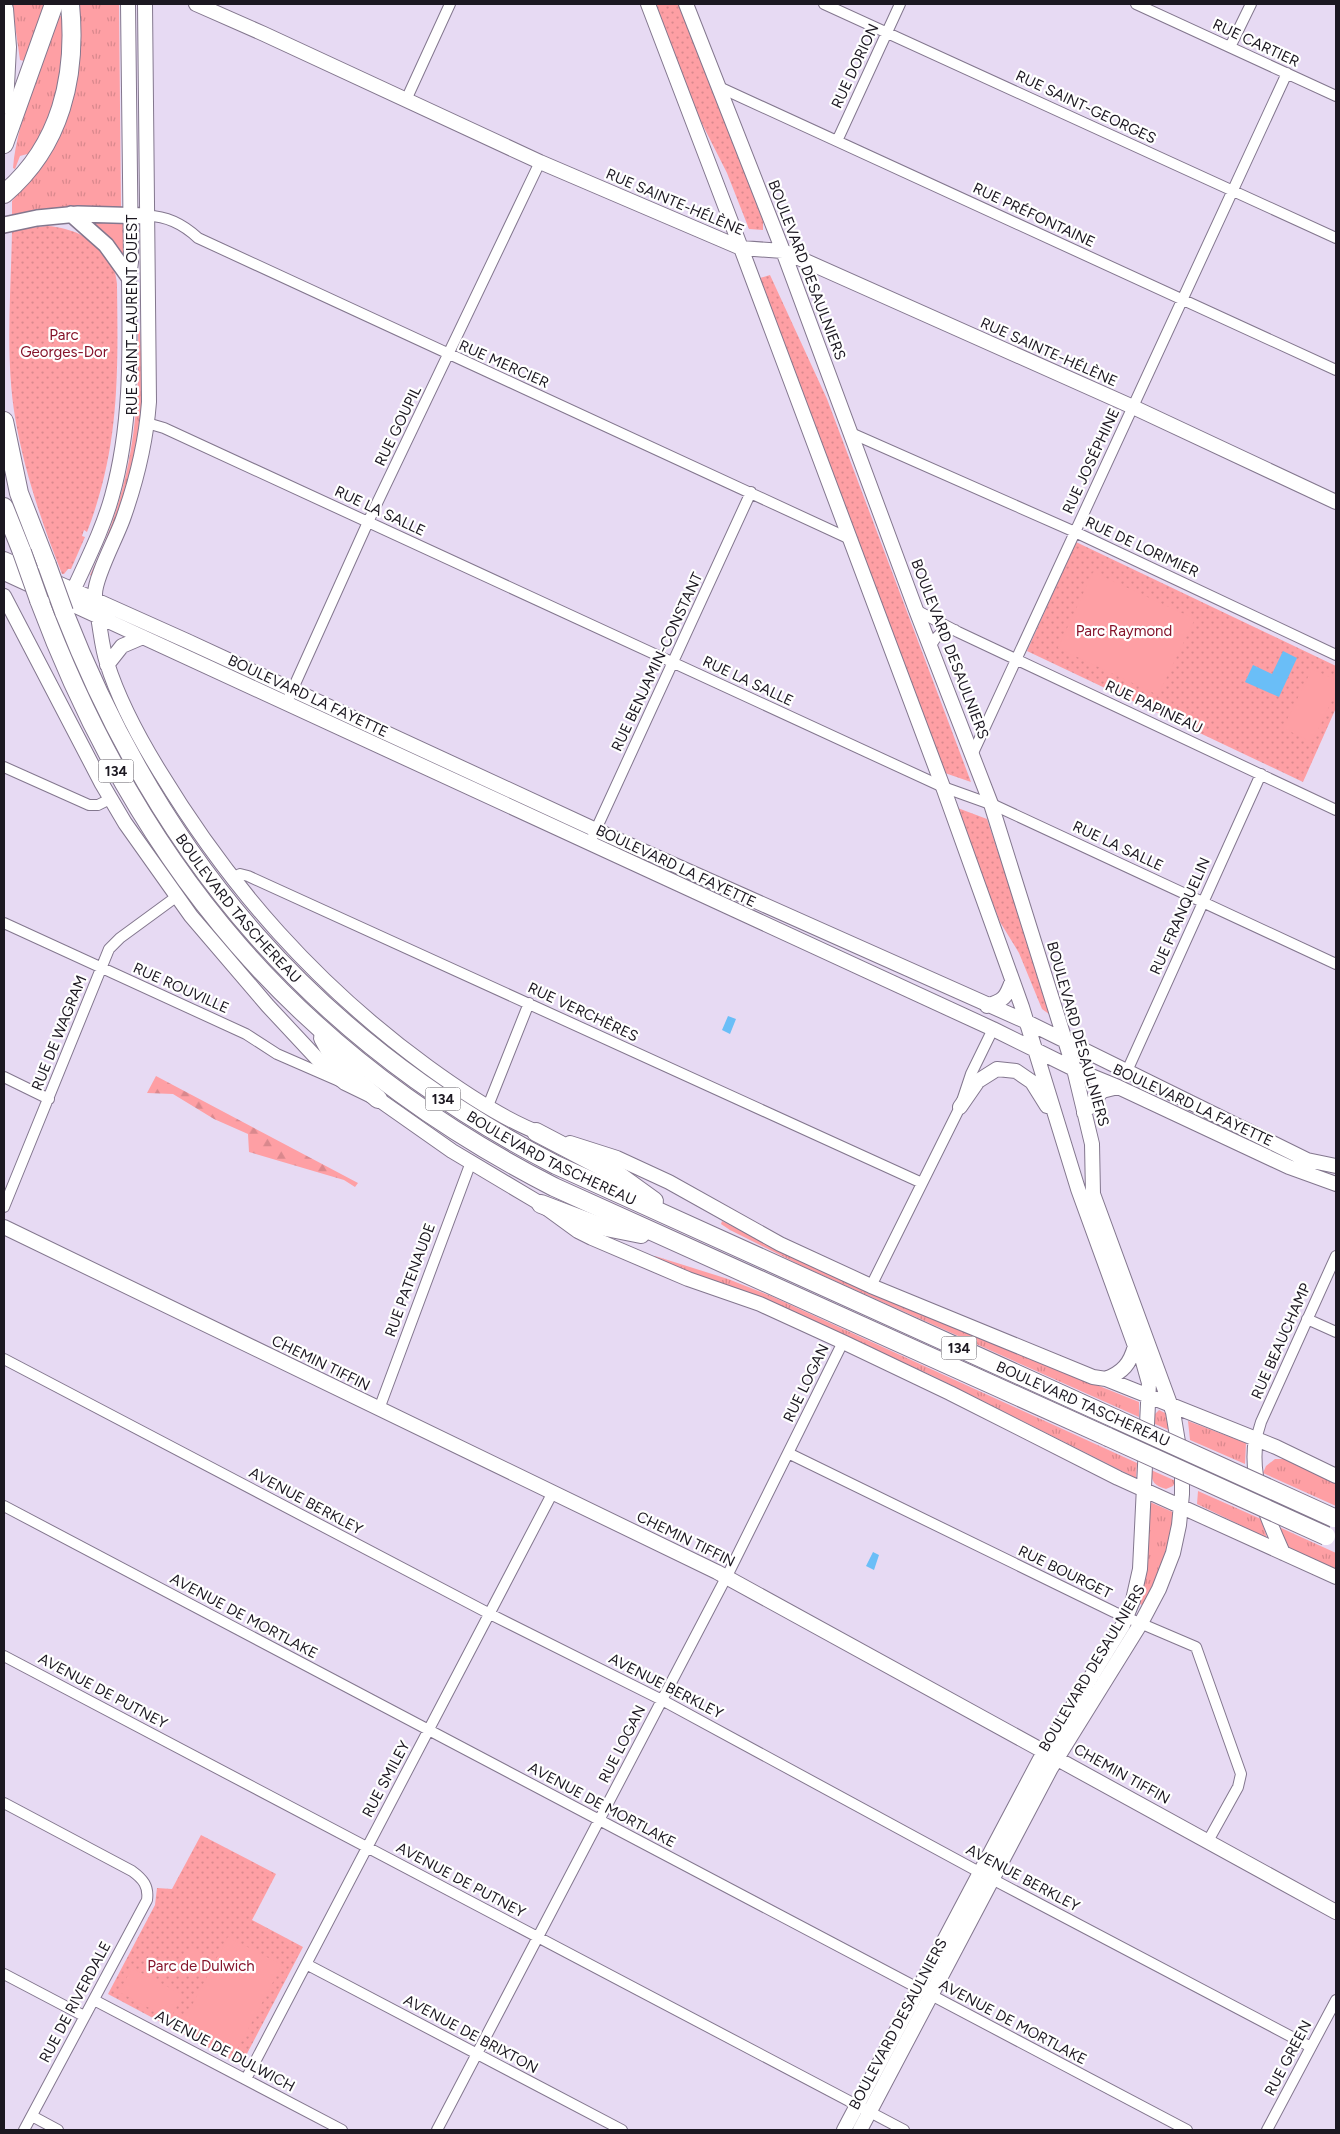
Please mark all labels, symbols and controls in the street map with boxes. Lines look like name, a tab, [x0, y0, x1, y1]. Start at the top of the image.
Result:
street label: RUE CARTIER	[1210, 15, 1302, 71]
street label: RUE DORION	[828, 21, 882, 111]
street label: RUE SAINT-GEORGES	[1013, 67, 1159, 147]
street label: RUE SAINTE-HÉLÈNE	[603, 165, 747, 239]
street label: BOULEVARD DESAULNIERS	[764, 177, 850, 363]
street label: RUE PRÉFONTAINE	[970, 179, 1098, 251]
street label: RUE SAINT-LAURENT OUEST	[123, 214, 141, 416]
street label: RUE SAINTE-HÉLÈNE	[978, 314, 1120, 390]
park label: Parc Georges-Dor	[20, 326, 108, 361]
street label: RUE MERCIER	[456, 336, 552, 392]
street label: RUE GOUPIL	[371, 383, 425, 469]
street label: RUE JOSÉPHINE	[1059, 405, 1123, 517]
street label: RUE LA SALLE	[332, 482, 428, 540]
street label: RUE DE LORIMIER	[1082, 513, 1202, 581]
street label: BOULEVARD DESAULNIERS	[907, 556, 993, 742]
street label: RUE BENJAMIN-CONSTANT	[608, 569, 707, 754]
park label: Parc Raymond	[1076, 622, 1172, 640]
street label: BOULEVARD LA FAYETTE	[225, 651, 391, 741]
street label: RUE LA SALLE	[700, 652, 796, 710]
street label: RUE PAPINEAU	[1102, 677, 1206, 737]
road number: 134	[98, 759, 134, 782]
street label: RUE LA SALLE	[1070, 817, 1166, 875]
street label: BOULEVARD LA FAYETTE	[593, 821, 759, 911]
street label: BOULEVARD TASCHEREAU	[172, 831, 305, 987]
street label: RUE FRANQUELIN	[1146, 855, 1214, 977]
street label: BOULEVARD DESAULNIERS	[1043, 939, 1113, 1129]
street label: RUE ROUVILLE	[130, 959, 232, 1017]
street label: RUE DE WAGRAM	[28, 973, 90, 1093]
street label: RUE VERCHÈRES	[525, 979, 641, 1045]
street label: BOULEVARD LA FAYETTE	[1110, 1060, 1276, 1150]
road number: 134	[426, 1088, 460, 1110]
street label: BOULEVARD TASCHEREAU	[463, 1107, 639, 1209]
street label: RUE PATENAUDE	[381, 1221, 439, 1339]
street label: RUE BEAUCHAMP	[1247, 1280, 1315, 1402]
street label: CHEMIN TIFFIN	[269, 1331, 373, 1395]
road number: 134	[942, 1336, 976, 1360]
street label: RUE LOGAN	[779, 1341, 833, 1425]
street label: BOULEVARD TASCHEREAU	[993, 1358, 1173, 1450]
street label: AVENUE BERKLEY	[246, 1463, 366, 1539]
street label: CHEMIN TIFFIN	[634, 1507, 738, 1571]
street label: RUE BOURGET	[1015, 1542, 1115, 1603]
street label: AVENUE DE MORTLAKE	[167, 1569, 321, 1663]
street label: BOULEVARD DESAULNIERS	[1035, 1581, 1149, 1755]
street label: AVENUE DE PUTNEY	[35, 1649, 171, 1733]
street label: AVENUE BERKLEY	[606, 1649, 726, 1723]
street label: RUE LOGAN	[595, 1702, 649, 1786]
street label: RUE SMILEY	[358, 1738, 414, 1820]
street label: CHEMIN TIFFIN	[1071, 1740, 1173, 1808]
street label: AVENUE DE MORTLAKE	[525, 1758, 679, 1852]
street label: AVENUE DE PUTNEY	[393, 1838, 529, 1922]
street label: AVENUE BERKLEY	[963, 1840, 1083, 1916]
street label: BOULEVARD DESAULNIERS	[845, 1935, 951, 2113]
street label: RUE DE RIVERDALE	[35, 1938, 115, 2066]
park label: Parc de Dulwich	[147, 1957, 255, 1975]
street label: AVENUE DE MORTLAKE	[936, 1975, 1090, 2069]
street label: AVENUE DE BRIXTON	[401, 1991, 541, 2077]
street label: AVENUE DE DULWICH	[152, 2006, 298, 2096]
street label: RUE GREEN	[1261, 2017, 1315, 2099]

